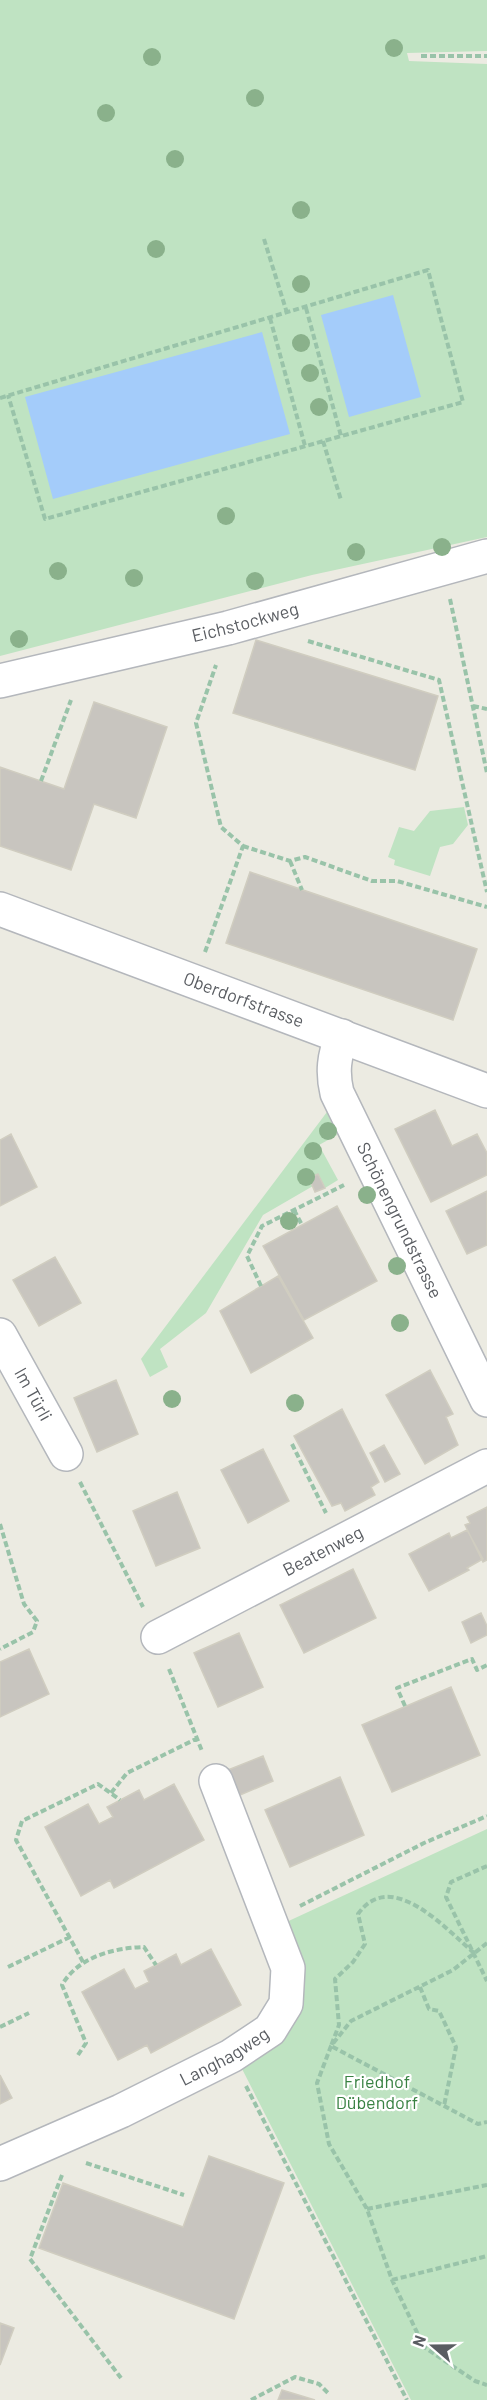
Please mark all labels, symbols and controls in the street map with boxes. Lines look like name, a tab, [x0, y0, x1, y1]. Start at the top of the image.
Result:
street label: Eichstockweg	[189, 597, 301, 646]
street label: Oberdorfstrasse	[180, 967, 307, 1032]
street label: Schönengrundstrasse	[353, 1138, 448, 1302]
street label: Im Türli	[10, 1363, 57, 1425]
street label: Beatenweg	[279, 1520, 366, 1580]
street label: Langhagweg	[176, 2022, 273, 2090]
park label: Friedhof Dübendorf	[336, 2070, 418, 2113]
north arrow	[403, 2316, 463, 2376]
text: N	[408, 2332, 429, 2349]

